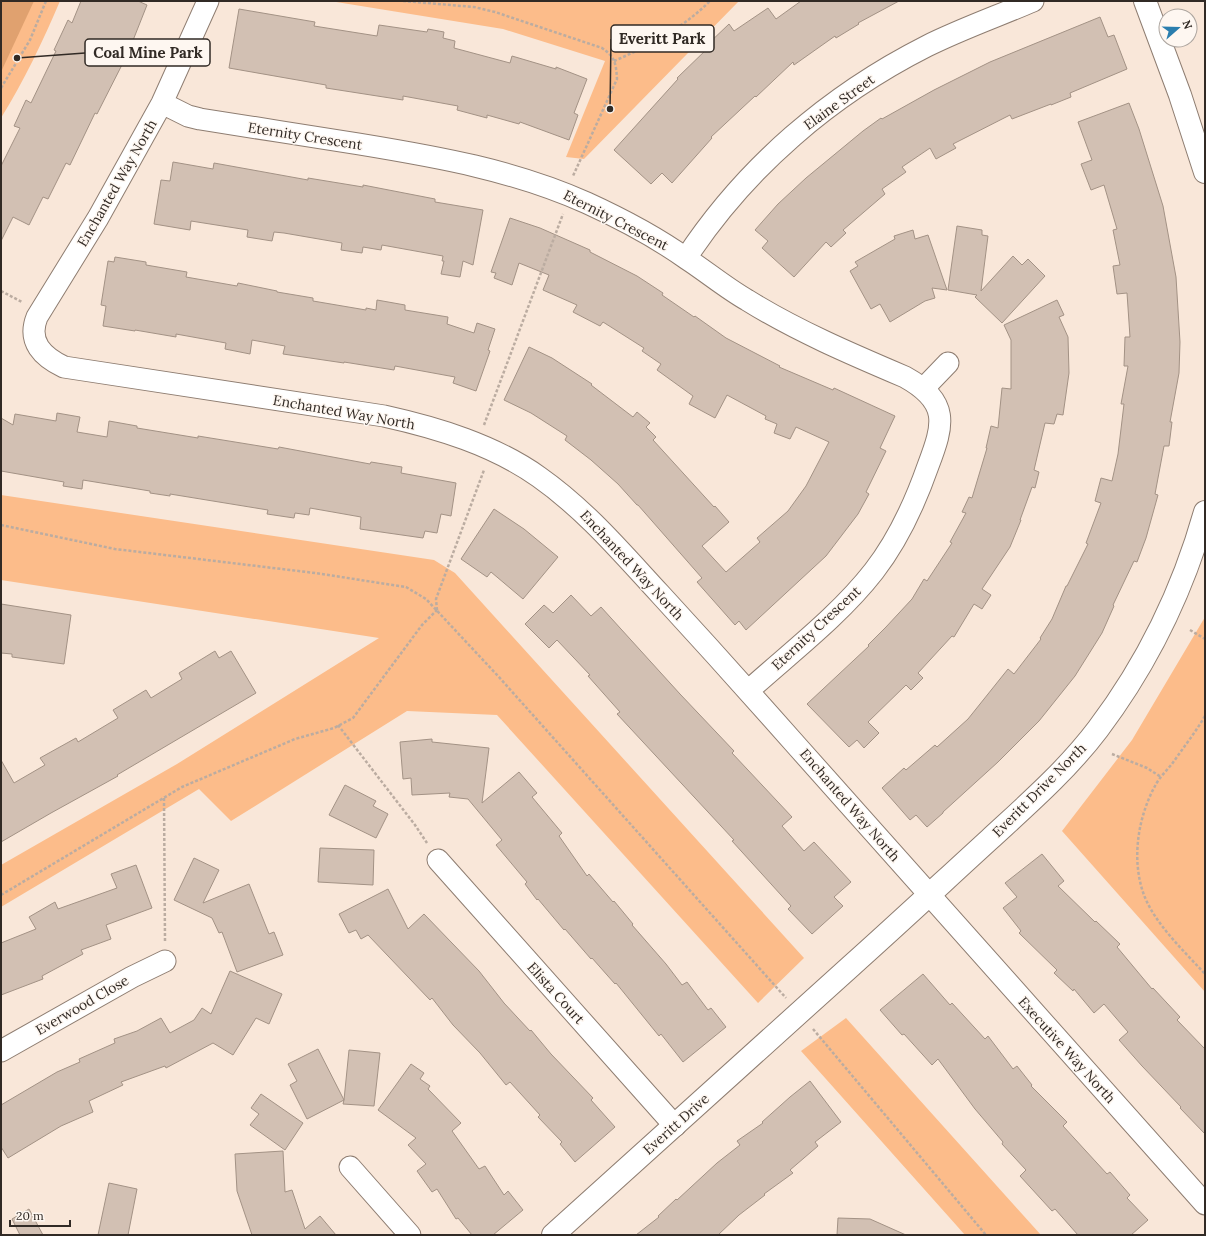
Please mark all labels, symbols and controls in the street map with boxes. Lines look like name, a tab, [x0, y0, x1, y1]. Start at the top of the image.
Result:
north arrow	[1158, 8, 1198, 48]
text: N	[1179, 18, 1196, 31]
callout: Everitt Park	[611, 25, 714, 52]
text: Everitt Park	[619, 29, 705, 48]
callout: Coal Mine Park	[85, 39, 210, 66]
text: Coal Mine Park	[93, 43, 203, 62]
street label: Elaine Street	[800, 70, 878, 134]
street label: Enchanted Way North	[73, 116, 161, 250]
street label: Eternity Crescent	[247, 118, 364, 154]
street label: Eternity Crescent	[560, 186, 672, 254]
street label: Enchanted Way North	[272, 391, 416, 433]
street label: Enchanted Way North	[576, 506, 688, 624]
street label: Eternity Crescent	[768, 582, 865, 674]
street label: Everitt Drive North	[988, 739, 1090, 841]
street label: Enchanted Way North	[796, 745, 904, 865]
street label: Elista Court	[523, 958, 589, 1028]
street label: Everwood Close	[32, 971, 132, 1039]
street label: Executive Way North	[1014, 993, 1120, 1107]
street label: Everitt Drive	[639, 1089, 713, 1158]
scale bar	[10, 1202, 70, 1228]
text: 20 m	[16, 1208, 44, 1223]

